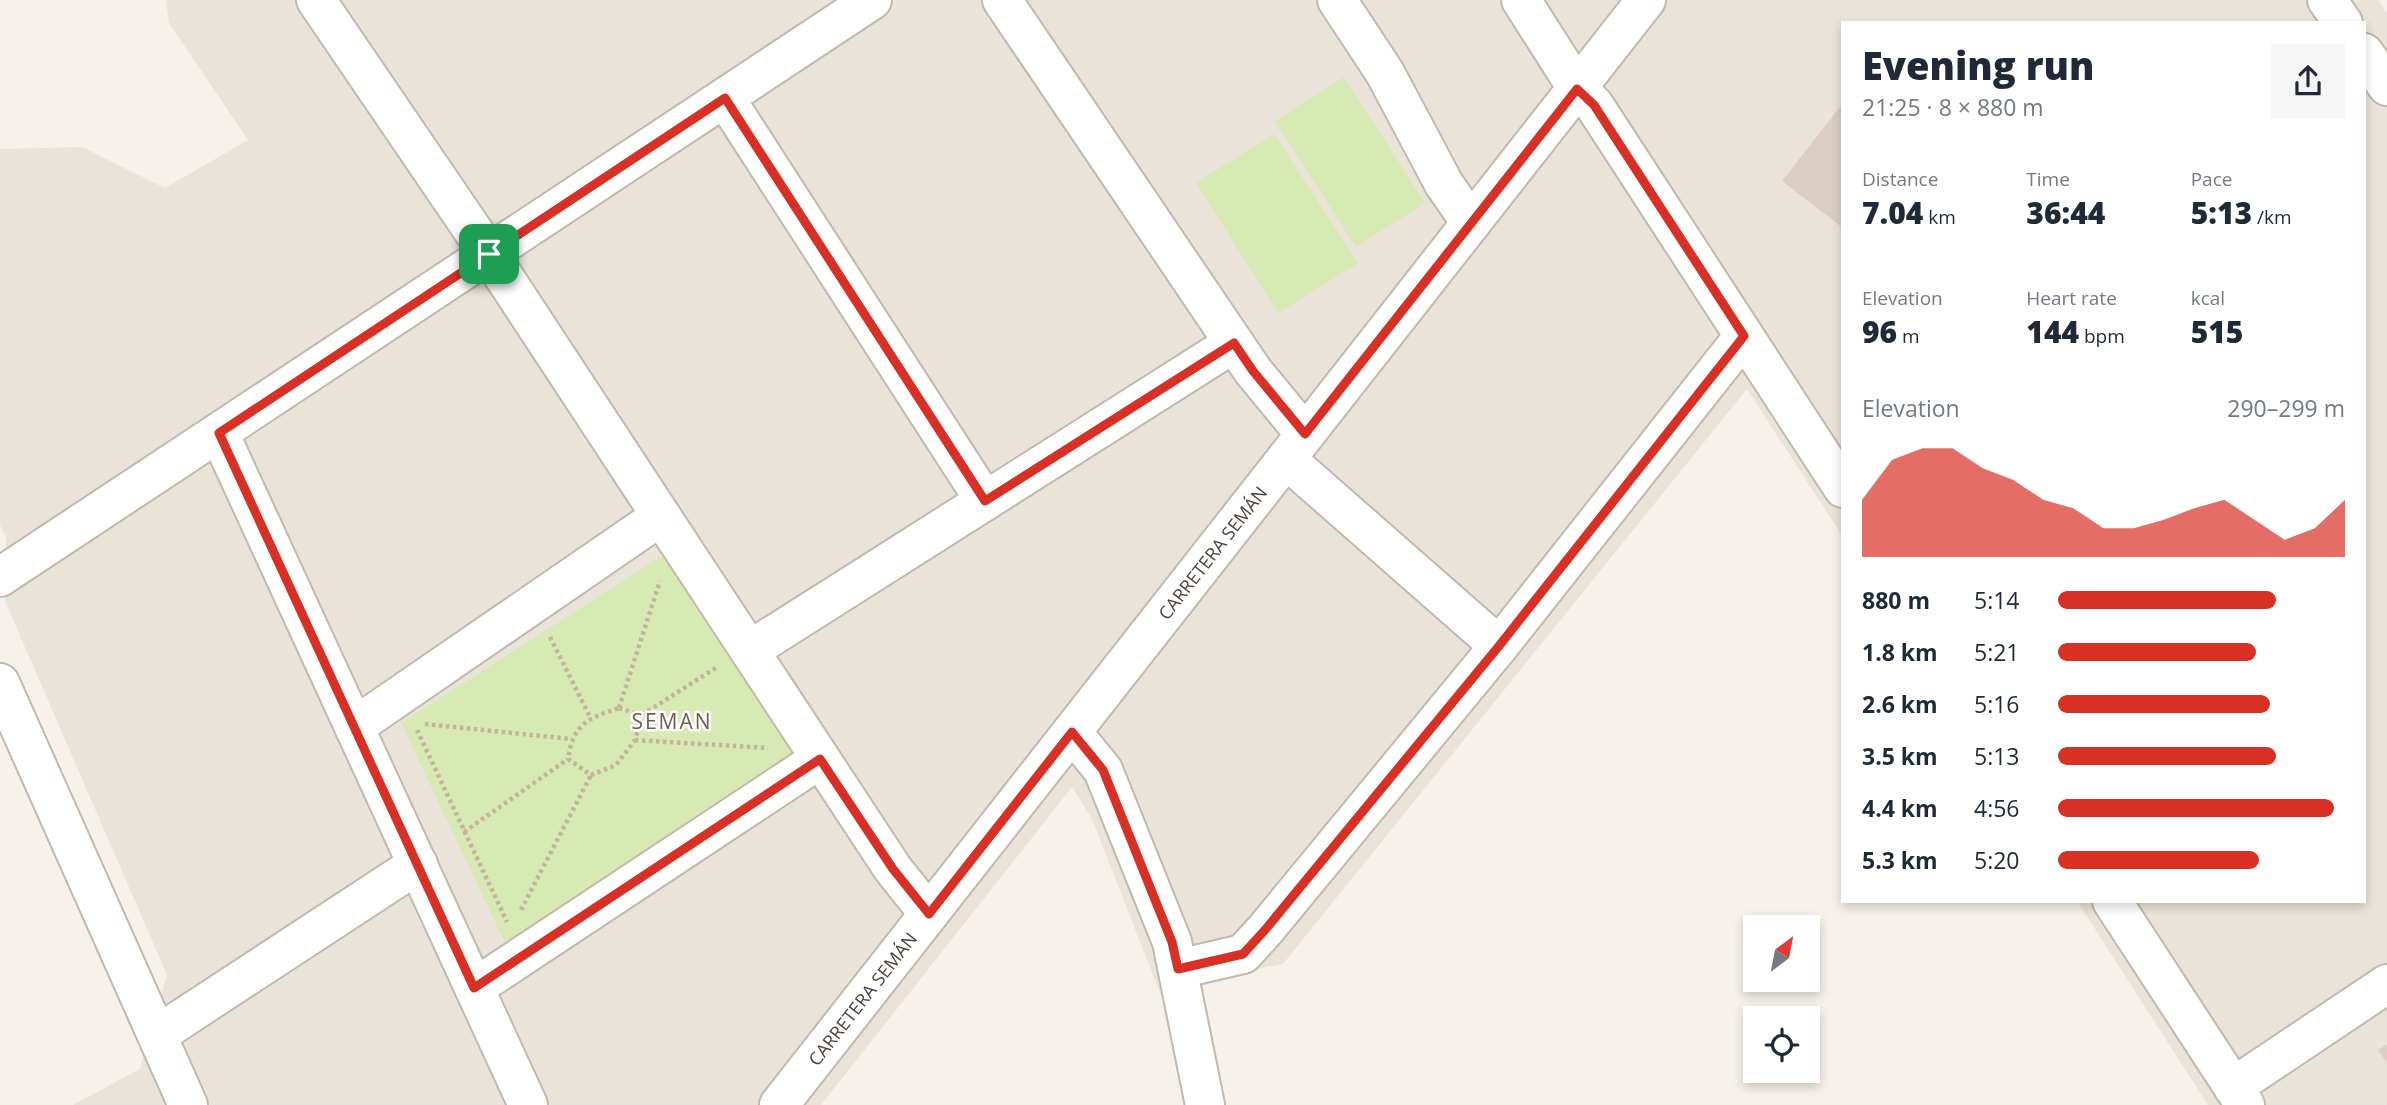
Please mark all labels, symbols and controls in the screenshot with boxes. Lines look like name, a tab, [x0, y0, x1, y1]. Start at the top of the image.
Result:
text: Evening run	[1862, 39, 2094, 91]
button: share	[2271, 44, 2345, 118]
text: 21:25 · 8 × 880 m	[1862, 91, 2044, 123]
text: Distance	[1862, 166, 1938, 192]
text: Time	[2026, 166, 2070, 192]
text: Pace	[2191, 166, 2232, 192]
text: 7.04	[1862, 192, 1923, 233]
text: 36:44	[2026, 192, 2105, 233]
text: 5:13	[2191, 192, 2252, 233]
text: km	[1923, 204, 1956, 230]
text: /km	[2252, 204, 2292, 230]
pin	[459, 224, 519, 284]
icon: arrive	[470, 235, 508, 273]
text: Elevation	[1862, 285, 1943, 311]
text: Heart rate	[2026, 285, 2117, 311]
text: kcal	[2191, 285, 2225, 311]
text: 96	[1862, 311, 1897, 352]
text: 144	[2026, 311, 2079, 352]
text: 515	[2191, 311, 2243, 352]
text: m	[1897, 323, 1920, 349]
text: bpm	[2079, 323, 2125, 349]
text: Elevation	[1862, 392, 1960, 424]
text: 290–299 m	[2227, 392, 2345, 424]
street label: CARRETERA SEMÁN	[1153, 481, 1272, 624]
text: 880 m	[1862, 584, 1930, 616]
text: 5:14	[1974, 584, 2020, 616]
text: 1.8 km	[1862, 636, 1938, 668]
text: 5:21	[1974, 636, 2020, 668]
text: 2.6 km	[1862, 688, 1938, 720]
text: 5:16	[1974, 688, 2020, 720]
district label: SEMAN	[631, 707, 713, 735]
text: 3.5 km	[1862, 740, 1938, 772]
text: 5:13	[1974, 740, 2020, 772]
text: 4.4 km	[1862, 792, 1938, 824]
text: 4:56	[1974, 792, 2020, 824]
text: 5.3 km	[1862, 844, 1938, 876]
text: 5:20	[1974, 844, 2020, 876]
north arrow	[1743, 915, 1820, 992]
map controls	[1743, 915, 1820, 1083]
street label: CARRETERA SEMÁN	[803, 927, 922, 1070]
button: locate	[1743, 1006, 1820, 1083]

